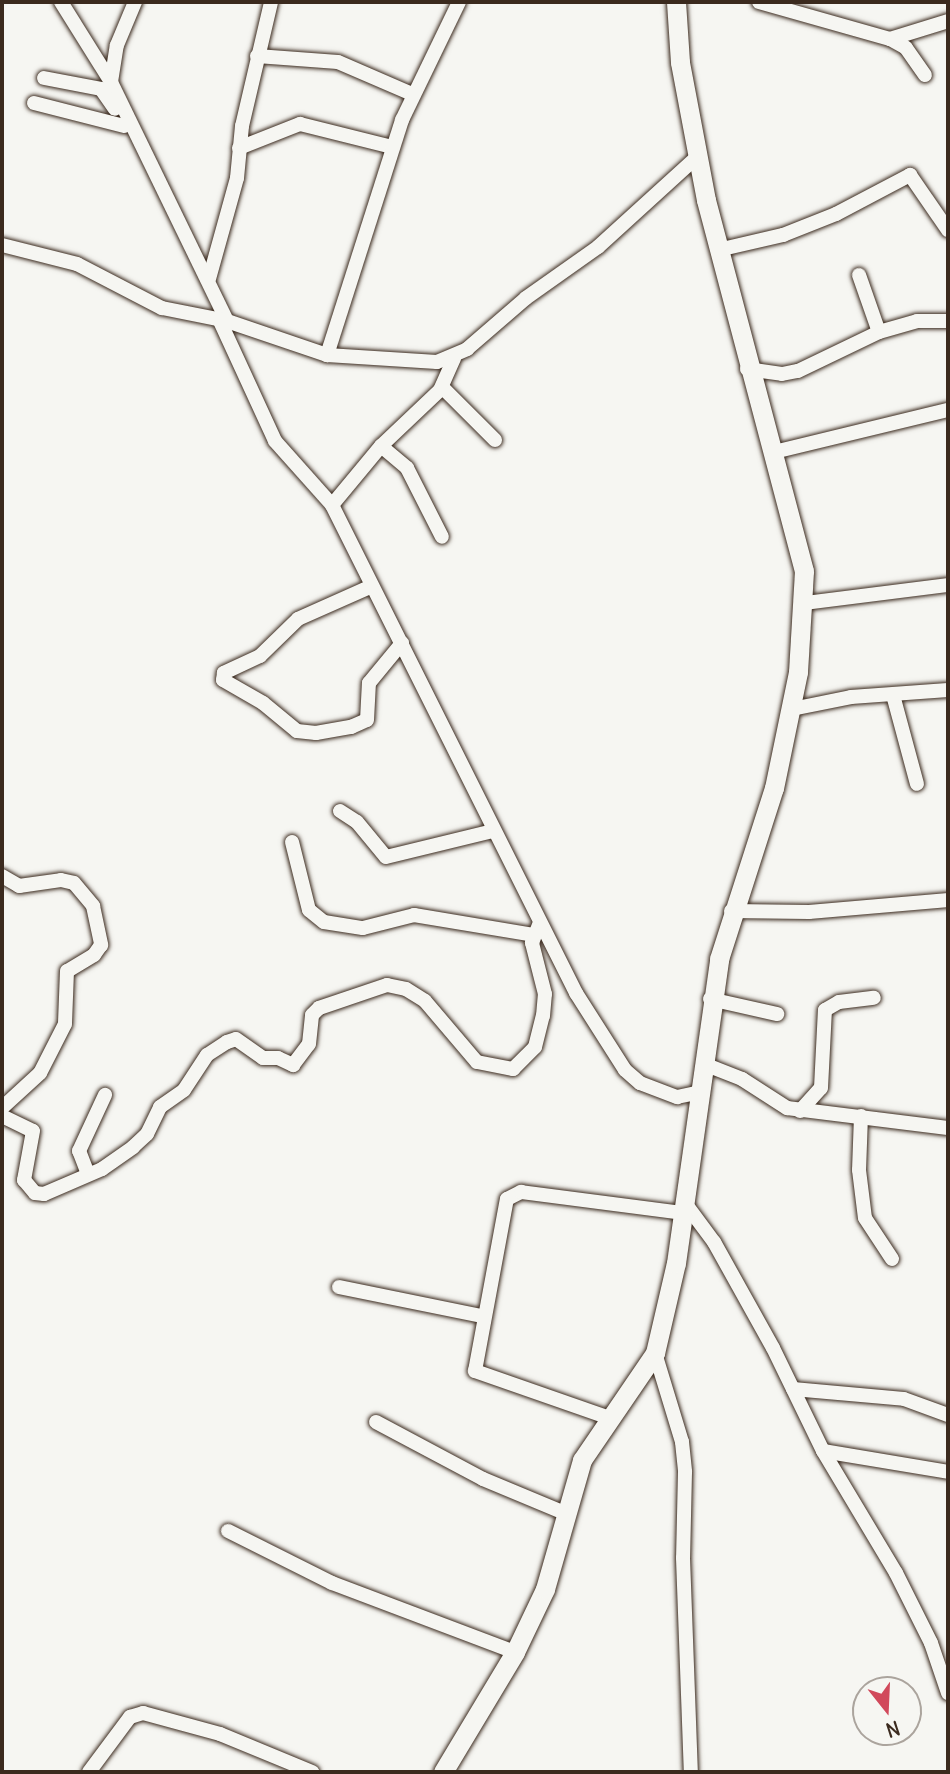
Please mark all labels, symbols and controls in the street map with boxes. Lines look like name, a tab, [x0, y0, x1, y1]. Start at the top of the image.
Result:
north arrow	[852, 1676, 922, 1746]
text: N	[883, 1716, 903, 1743]

